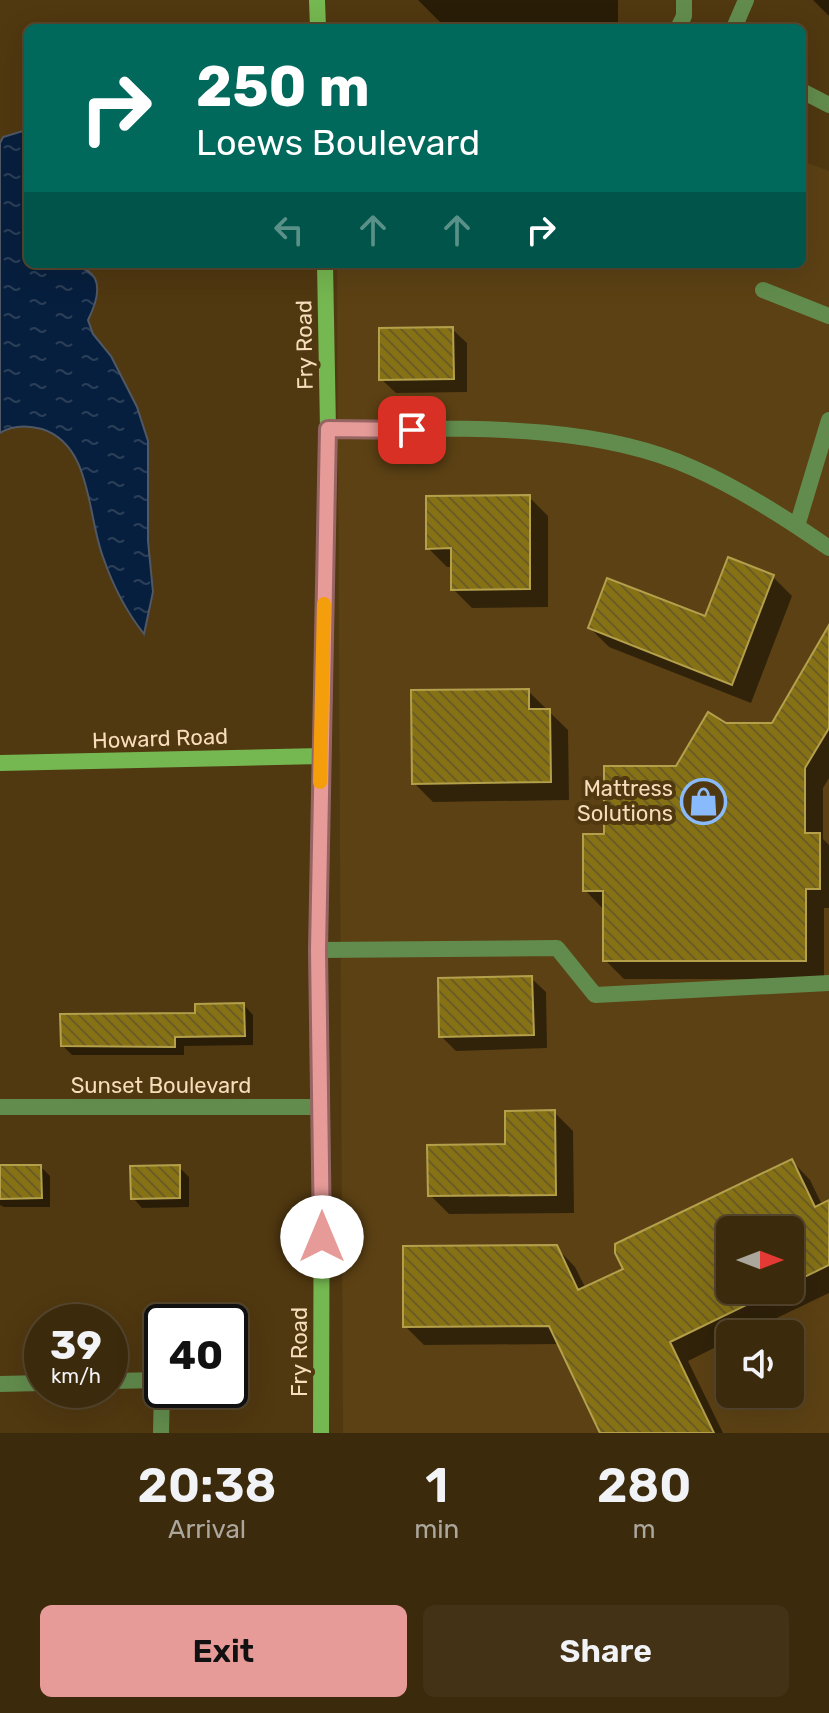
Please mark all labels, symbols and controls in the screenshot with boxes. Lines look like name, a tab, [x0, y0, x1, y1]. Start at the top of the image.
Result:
text: 250 m	[196, 54, 370, 120]
icon: right	[64, 56, 168, 160]
text: Loews Boulevard	[196, 121, 480, 164]
icon: left	[267, 208, 311, 252]
icon: ahead	[351, 208, 395, 252]
icon: ahead	[435, 208, 479, 252]
icon: right	[519, 208, 563, 252]
street label: Fry Road	[290, 300, 319, 390]
pin	[378, 396, 446, 464]
icon: arrive	[390, 408, 434, 452]
street label: Howard Road	[91, 723, 229, 754]
place label: Mattress Solutions	[577, 775, 673, 827]
shop icon: Mattress Solutions	[680, 777, 728, 825]
street label: Sunset Boulevard	[71, 1072, 251, 1099]
position arrow	[280, 1195, 364, 1279]
north arrow	[716, 1216, 804, 1304]
map controls	[716, 1216, 804, 1408]
speed limit sign: 40	[144, 1304, 248, 1408]
street label: Fry Road	[286, 1307, 313, 1397]
button: sound	[716, 1320, 804, 1408]
text: 39	[50, 1322, 102, 1369]
text: km/h	[51, 1364, 101, 1388]
text: 20:38	[138, 1457, 277, 1514]
text: 1	[425, 1457, 448, 1514]
text: 280	[597, 1457, 691, 1514]
text: Arrival	[168, 1514, 246, 1545]
text: min	[414, 1514, 459, 1545]
text: m	[633, 1514, 656, 1545]
button: Exit	[40, 1605, 407, 1697]
button: Share	[423, 1605, 789, 1697]

